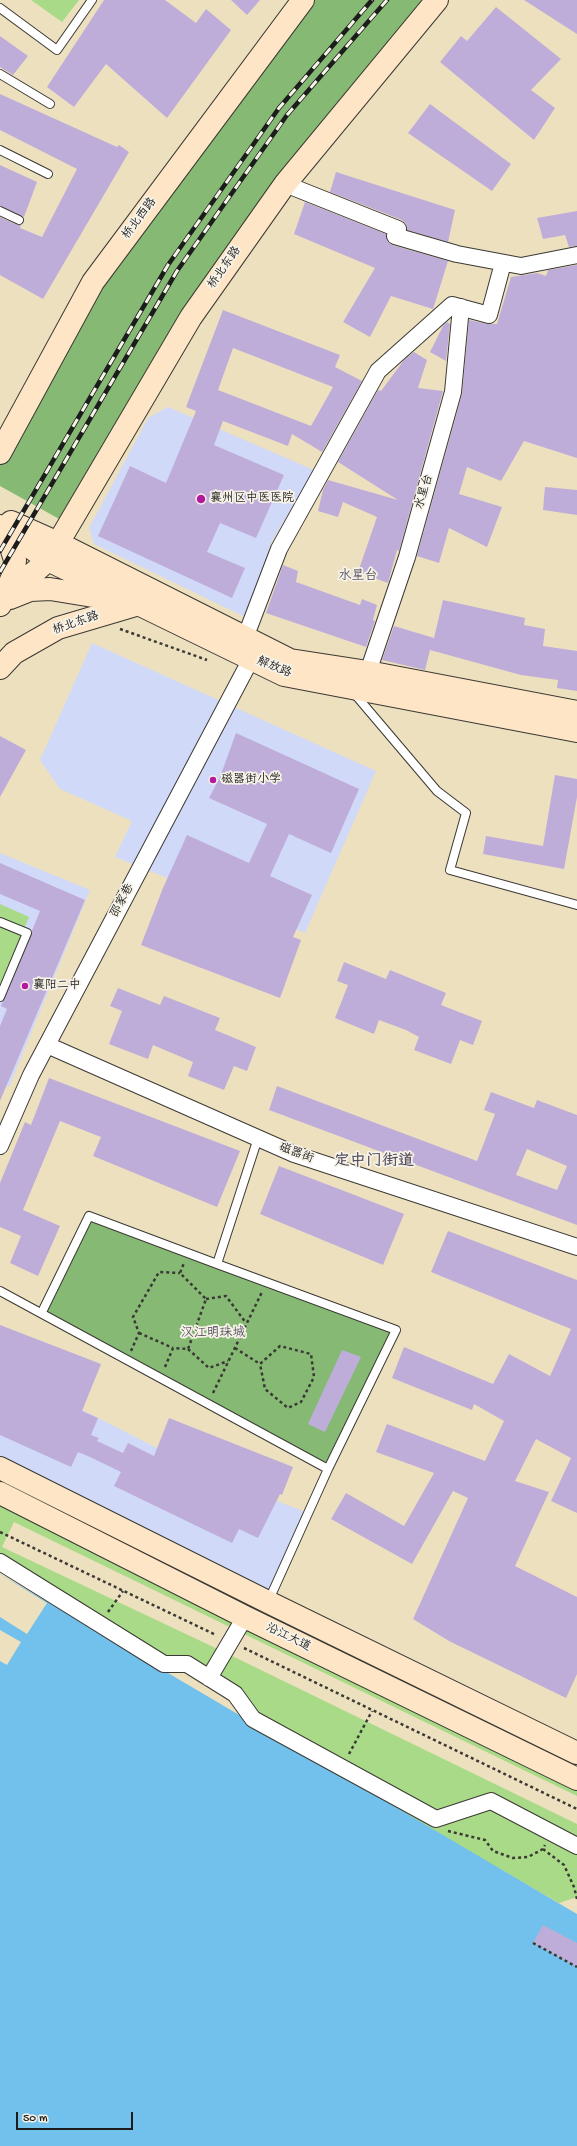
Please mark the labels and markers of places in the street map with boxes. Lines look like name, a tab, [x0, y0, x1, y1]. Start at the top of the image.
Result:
place label: 襄州区中医医院	[210, 492, 294, 506]
marker: 襄州区中医医院	[195, 493, 207, 505]
place label: 磁器街小学	[221, 773, 281, 787]
marker: 磁器街小学	[208, 775, 218, 785]
place label: 襄阳二中	[33, 979, 81, 993]
marker: 襄阳二中	[20, 981, 30, 991]

